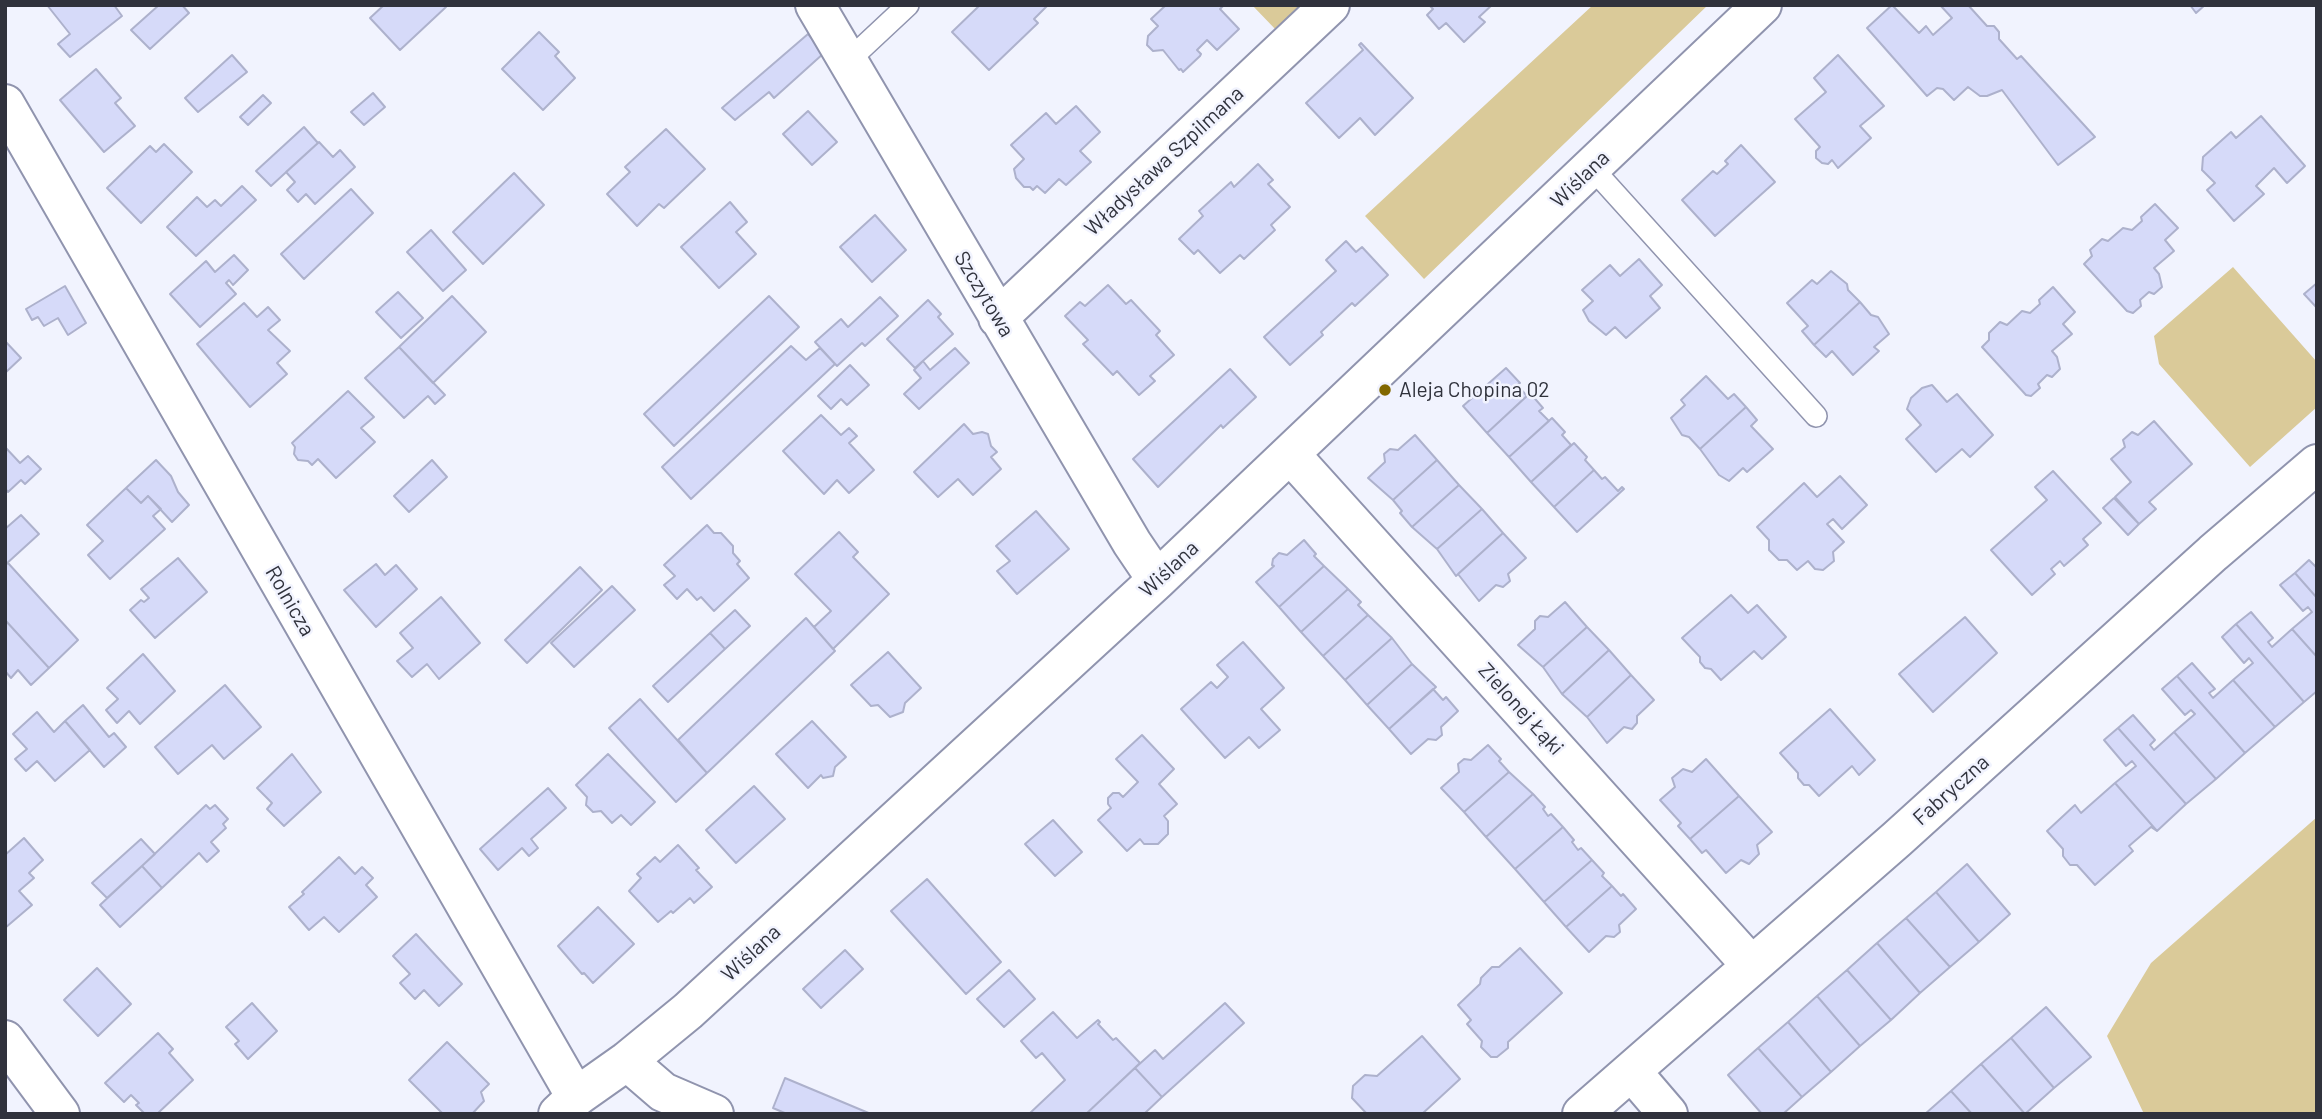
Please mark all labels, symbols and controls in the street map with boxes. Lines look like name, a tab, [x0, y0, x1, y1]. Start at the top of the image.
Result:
street label: Władysława Szpilmana	[1079, 81, 1249, 241]
street label: Wiślana	[1546, 145, 1614, 213]
street label: Szczytowa	[949, 247, 1019, 341]
place label: Aleja Chopina 02	[1399, 377, 1550, 403]
marker: Aleja Chopina 02	[1377, 382, 1393, 398]
street label: Wiślana	[1134, 535, 1204, 603]
street label: Rolnicza	[260, 561, 320, 641]
street label: Zielonej Łąki	[1473, 658, 1569, 760]
street label: Fabryczna	[1908, 749, 1994, 831]
street label: Wiślana	[716, 919, 786, 987]

